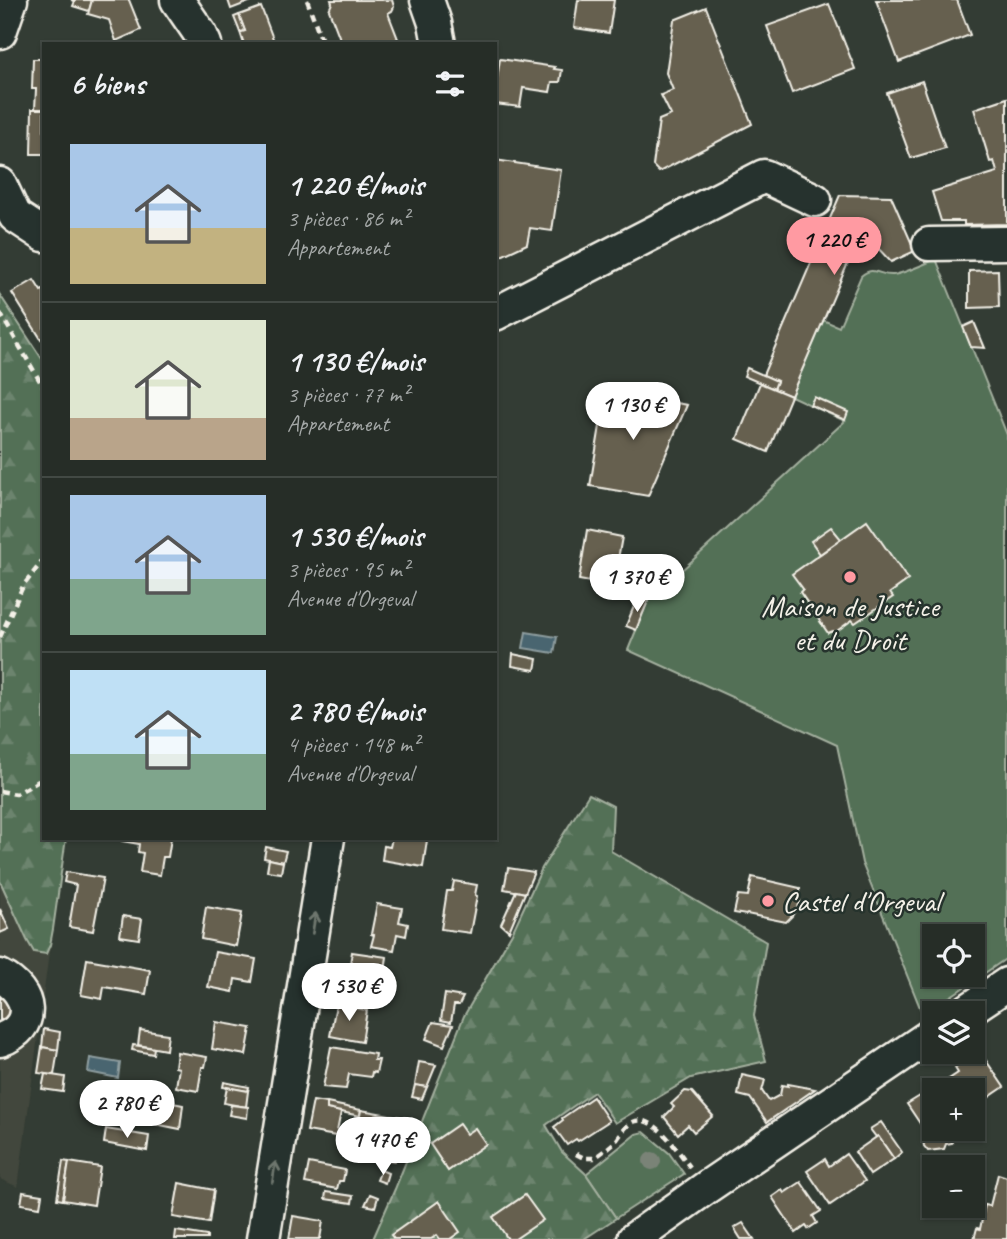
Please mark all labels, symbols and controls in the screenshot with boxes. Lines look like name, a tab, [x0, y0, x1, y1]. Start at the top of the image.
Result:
text: 6 biens	[70, 65, 145, 103]
icon: filters	[431, 65, 469, 103]
text: 1 220 €/mois	[287, 166, 424, 204]
icon: home	[126, 172, 210, 256]
text: 3 pièces · 86 m²	[287, 204, 409, 233]
pin: 1 220 €	[769, 218, 899, 277]
text: 1 220 €	[803, 225, 865, 254]
text: Appartement	[287, 233, 389, 262]
text: 1 130 €/mois	[287, 342, 424, 380]
icon: home	[126, 348, 210, 432]
text: 3 pièces · 77 m²	[287, 380, 409, 409]
pin: 1 130 €	[568, 382, 698, 442]
text: 1 130 €	[602, 390, 664, 419]
text: Appartement	[287, 409, 389, 438]
text: 1 530 €/mois	[287, 517, 423, 555]
icon: home	[126, 523, 210, 607]
pin: 1 370 €	[572, 554, 702, 614]
text: 3 pièces · 95 m²	[287, 555, 409, 584]
text: 1 370 €	[606, 562, 668, 591]
marker: Maison de Justice et du Droit	[842, 569, 858, 585]
text: Avenue d'Orgeval	[287, 584, 413, 613]
place label: Maison de Justice et du Droit	[761, 587, 941, 659]
text: 2 780 €/mois	[287, 692, 424, 730]
icon: home	[126, 698, 210, 782]
text: 4 pièces · 148 m²	[287, 730, 419, 759]
text: Avenue d'Orgeval	[287, 759, 413, 788]
place label: Castel d'Orgeval	[782, 882, 945, 920]
marker: Castel d'Orgeval	[760, 893, 776, 909]
one-way arrow	[308, 912, 321, 935]
map controls	[922, 924, 985, 1218]
button: locate	[922, 924, 985, 987]
pin: 1 530 €	[284, 964, 414, 1023]
text: 1 530 €	[318, 971, 380, 1000]
button: layers	[922, 1001, 985, 1064]
button: +	[922, 1078, 985, 1141]
pin: 2 780 €	[62, 1080, 192, 1140]
text: 2 780 €	[96, 1088, 158, 1117]
pin: 1 470 €	[318, 1118, 448, 1177]
text: 1 470 €	[352, 1125, 414, 1154]
button: −	[922, 1155, 985, 1218]
one-way arrow	[268, 1161, 281, 1184]

